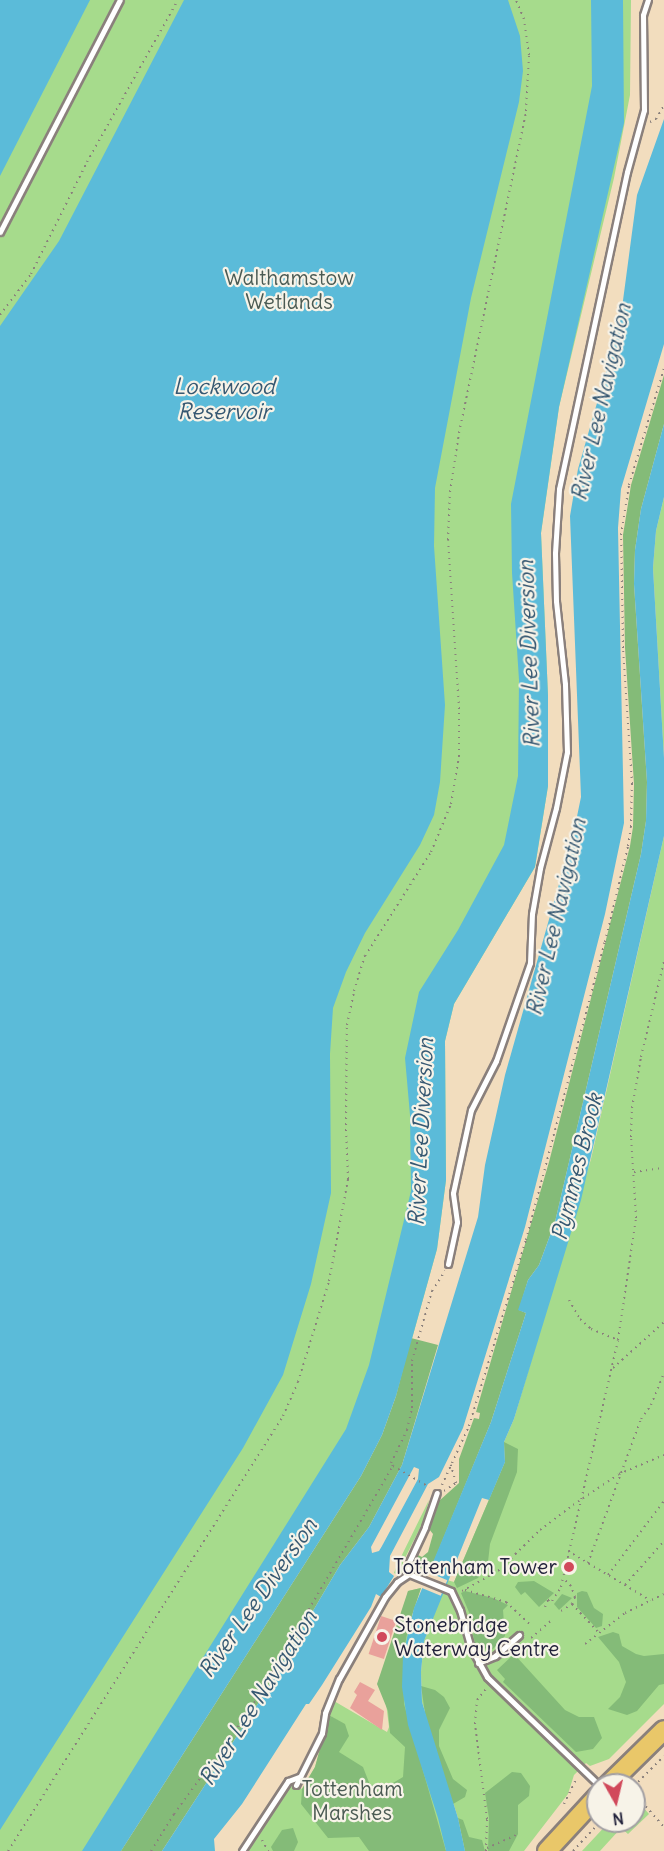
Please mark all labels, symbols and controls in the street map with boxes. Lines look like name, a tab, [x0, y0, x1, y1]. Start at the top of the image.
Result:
park label: Walthamstow Wetlands	[224, 265, 354, 315]
water label: River Lee Navigation	[565, 301, 637, 503]
water label: Lockwood Reservoir	[173, 373, 275, 424]
water label: River Lee Diversion	[513, 560, 545, 748]
water label: River Lee Navigation	[520, 816, 592, 1018]
water label: River Lee Diversion	[403, 1037, 439, 1227]
water label: Pymmes Brook	[546, 1091, 608, 1243]
water label: River Lee Diversion	[193, 1513, 323, 1683]
place label: Tottenham Tower	[393, 1554, 557, 1580]
marker: Tottenham Tower	[562, 1560, 576, 1574]
water label: River Lee Navigation	[193, 1606, 323, 1790]
place label: Stonebridge Waterway Centre	[394, 1612, 559, 1662]
marker: Stonebridge Waterway Centre	[375, 1630, 389, 1644]
north arrow	[586, 1773, 646, 1833]
park label: Tottenham Marshes	[301, 1776, 403, 1826]
text: N	[611, 1808, 625, 1830]

